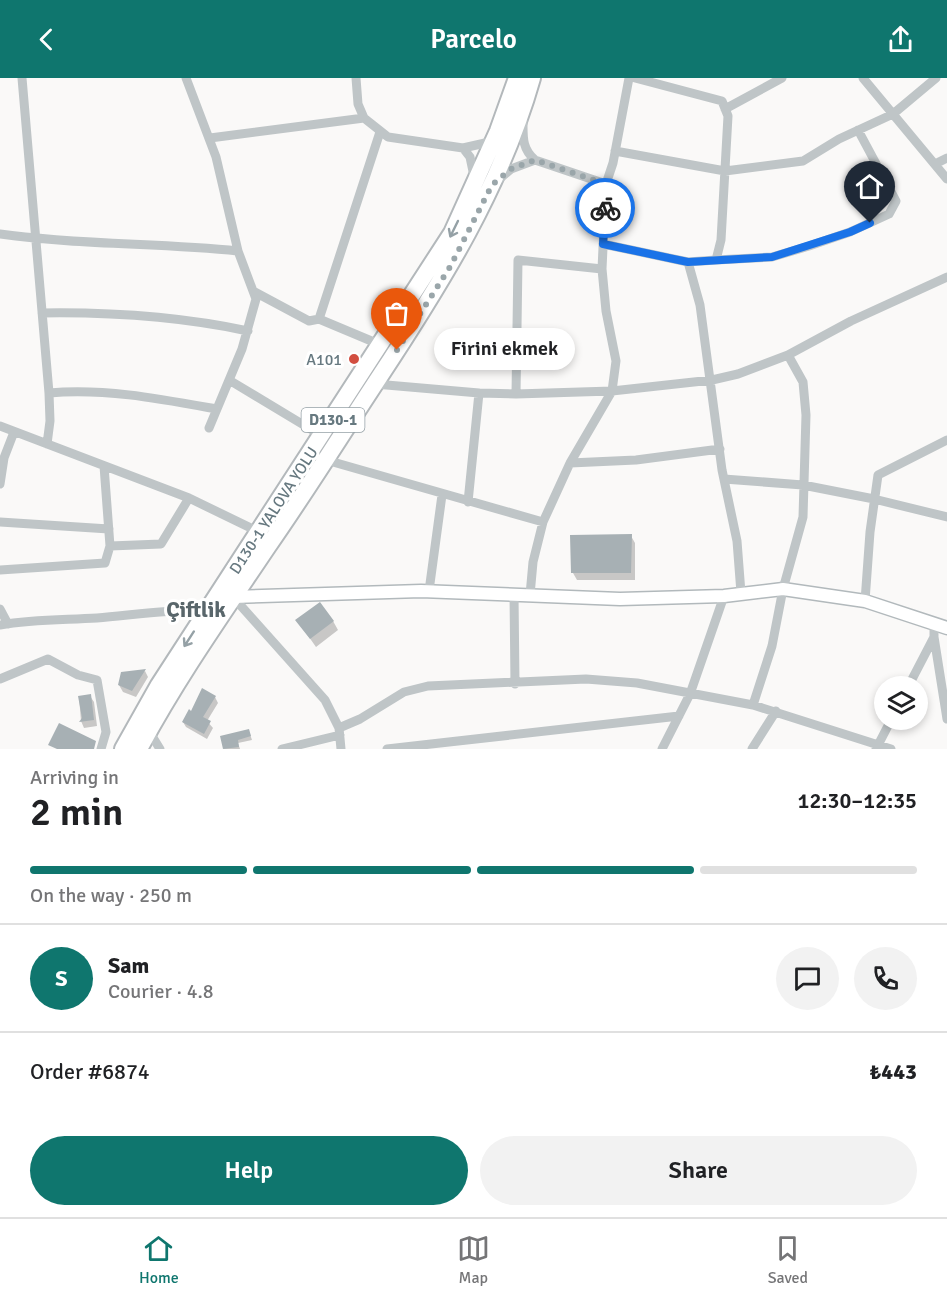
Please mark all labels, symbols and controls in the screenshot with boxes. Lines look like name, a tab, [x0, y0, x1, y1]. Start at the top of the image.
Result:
icon: back	[30, 23, 63, 56]
text: Parcelo	[430, 23, 517, 56]
icon: share	[884, 23, 917, 56]
pin	[844, 161, 895, 223]
icon: home	[853, 170, 886, 203]
courier	[575, 178, 635, 238]
icon: bike	[589, 192, 622, 225]
one-way arrow	[448, 219, 459, 237]
pin	[371, 288, 422, 350]
icon: bag	[380, 297, 413, 330]
callout: Firini ekmek	[433, 329, 574, 371]
text: Firini ekmek	[451, 336, 558, 361]
place label: A101	[306, 350, 342, 370]
marker: A101	[347, 352, 361, 366]
road number: D130-1	[302, 408, 364, 432]
street label: D130-1 YALOVA YOLU	[225, 443, 322, 578]
district label: Çiftlik	[166, 596, 226, 623]
one-way arrow	[182, 630, 194, 647]
map controls	[874, 676, 928, 730]
button: layers	[874, 676, 928, 730]
text: Arriving in	[30, 765, 119, 790]
text: 12:30–12:35	[798, 787, 917, 814]
text: 2 min	[30, 788, 123, 836]
text: On the way · 250 m	[30, 883, 192, 908]
button: chat	[776, 947, 839, 1010]
button: phone	[854, 947, 917, 1010]
text: Sam	[108, 952, 149, 979]
text: S	[55, 965, 68, 992]
text: Courier · 4.8	[108, 979, 214, 1004]
text: Order #6874	[30, 1058, 150, 1085]
text: ₺443	[869, 1058, 917, 1085]
button: Help	[30, 1136, 468, 1205]
button: Share	[480, 1136, 917, 1205]
tab: Home	[139, 1232, 179, 1288]
tab: Map	[457, 1232, 490, 1288]
tab: Saved	[768, 1232, 808, 1288]

